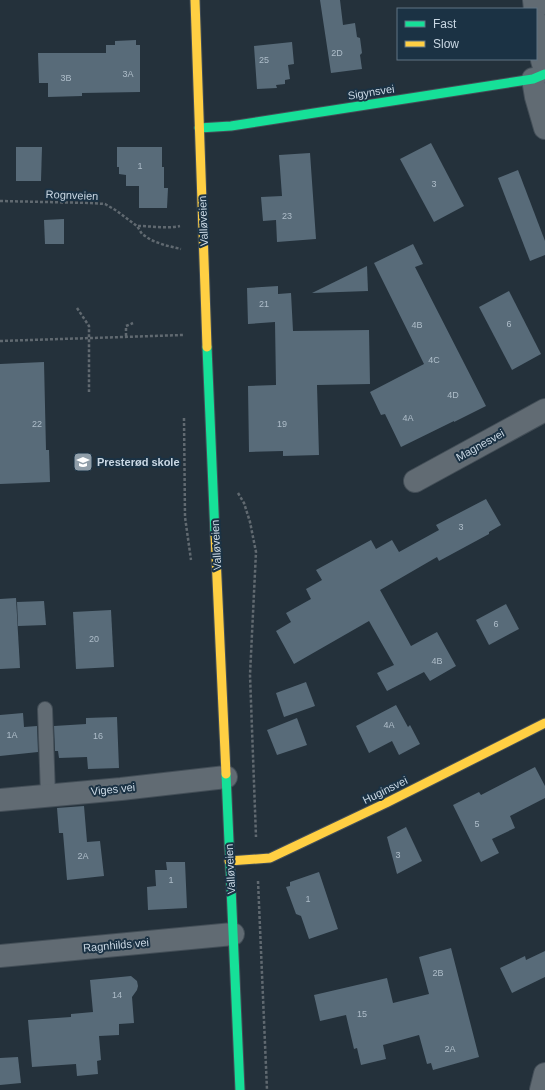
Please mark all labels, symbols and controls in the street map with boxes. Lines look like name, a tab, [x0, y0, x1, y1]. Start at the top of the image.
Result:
legend	[397, 8, 537, 60]
text: Fast	[433, 17, 457, 31]
text: Slow	[433, 37, 459, 51]
house number: 2D	[331, 48, 343, 58]
house number: 25	[259, 55, 269, 65]
house number: 3A	[122, 69, 134, 79]
house number: 3B	[60, 73, 72, 83]
street label: Sigynsvei	[347, 82, 395, 102]
house number: 1	[137, 161, 143, 171]
house number: 3	[431, 179, 437, 189]
street label: Rognveien	[46, 188, 98, 202]
street label: Valløveien	[196, 196, 210, 246]
house number: 23	[282, 211, 292, 221]
house number: 21	[259, 299, 269, 309]
house number: 6	[506, 319, 512, 329]
house number: 4B	[411, 320, 423, 330]
house number: 4C	[428, 355, 440, 365]
house number: 4D	[447, 390, 459, 400]
house number: 4A	[402, 413, 414, 423]
house number: 22	[32, 419, 42, 429]
house number: 19	[277, 419, 287, 429]
street label: Magnesvei	[454, 427, 506, 463]
school or university icon: Presterød skole	[72, 451, 94, 473]
place label: Presterød skole	[97, 456, 180, 468]
street label: Valløveien	[209, 519, 223, 571]
house number: 3	[458, 522, 464, 532]
house number: 6	[493, 619, 499, 629]
house number: 20	[89, 634, 99, 644]
house number: 4B	[431, 656, 443, 666]
house number: 4A	[383, 720, 395, 730]
house number: 1A	[6, 730, 18, 740]
house number: 16	[93, 731, 103, 741]
street label: Huginsvei	[361, 774, 409, 806]
street label: Viges vei	[90, 781, 136, 797]
house number: 5	[474, 819, 480, 829]
street label: Valløveien	[223, 843, 237, 895]
house number: 3	[395, 850, 401, 860]
house number: 2A	[77, 851, 89, 861]
house number: 1	[168, 875, 174, 885]
house number: 1	[305, 894, 311, 904]
street label: Ragnhilds vei	[83, 936, 149, 954]
house number: 2B	[432, 968, 444, 978]
house number: 14	[112, 990, 122, 1000]
house number: 15	[357, 1009, 367, 1019]
house number: 2A	[444, 1044, 456, 1054]

